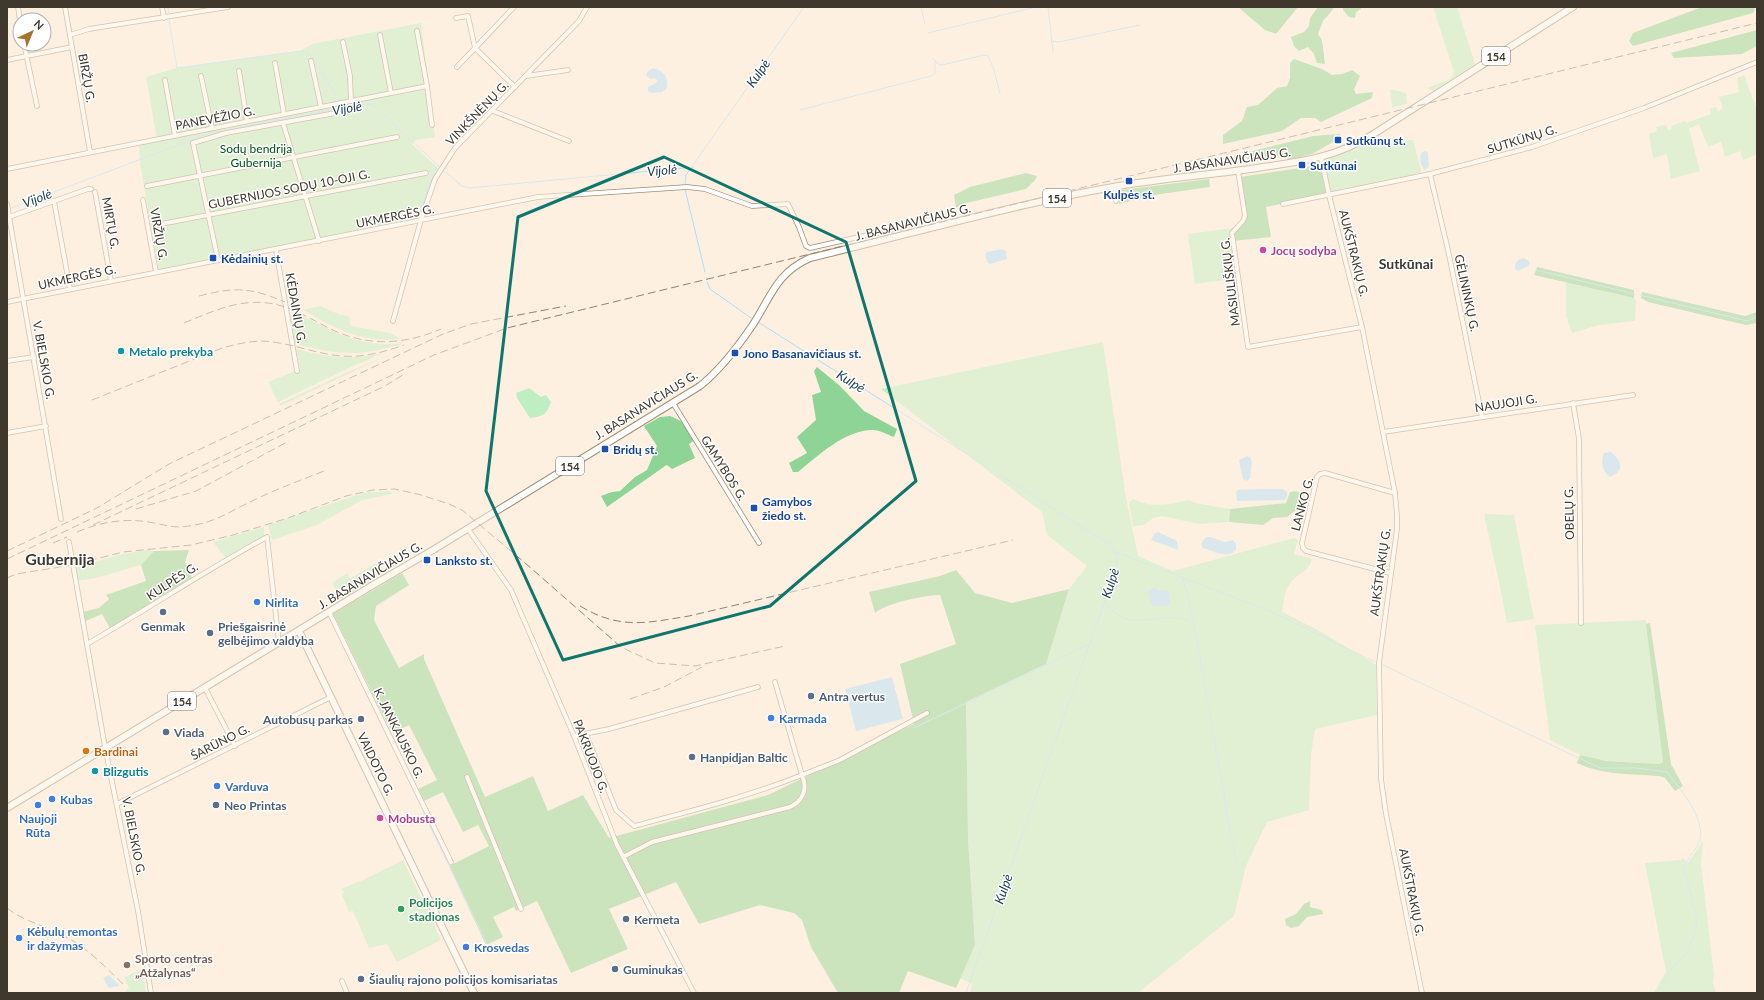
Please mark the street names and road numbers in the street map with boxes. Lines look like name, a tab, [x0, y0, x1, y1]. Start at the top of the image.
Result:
road number: 154	[1482, 47, 1510, 65]
street label: BIRŽŲ G.	[75, 52, 99, 104]
street label: VINKŠNĖNŲ G.	[442, 78, 512, 148]
street label: PANEVĖŽIO G.	[174, 103, 256, 133]
street label: SUTKŪNŲ G.	[1485, 121, 1559, 157]
street label: J. BASANAVIČIAUS G.	[1172, 144, 1292, 176]
street label: GUBERNIJOS SODŲ 10-OJI G.	[207, 166, 371, 212]
road number: 154	[1043, 189, 1071, 207]
street label: MIRTŲ G.	[99, 196, 123, 250]
street label: J. BASANAVIČIAUS G.	[854, 200, 972, 244]
street label: UKMERGĖS G.	[355, 201, 435, 231]
street label: VIRŽIŲ G.	[147, 207, 171, 262]
street label: AUKŠTRAKIŲ G.	[1336, 208, 1372, 298]
street label: MASIULIŠKIŲ G.	[1217, 237, 1243, 327]
street label: GĖLININKŲ G.	[1452, 253, 1483, 333]
street label: UKMERGĖS G.	[37, 261, 117, 293]
street label: KĖDAINIŲ G.	[282, 272, 310, 345]
street label: V. BIELSKIO G.	[30, 320, 58, 401]
street label: J. BASANAVIČIAUS G.	[592, 367, 700, 443]
street label: NAUJOJI G.	[1474, 391, 1538, 415]
street label: GAMYBOS G.	[698, 433, 750, 503]
road number: 154	[556, 457, 584, 475]
street label: LANKO G.	[1288, 475, 1316, 533]
street label: OBELŲ G.	[1561, 486, 1577, 540]
street label: AUKŠTRAKIŲ G.	[1366, 527, 1394, 617]
street label: J. BASANAVIČIAUS G.	[315, 538, 425, 612]
street label: KULPĖS G.	[143, 559, 201, 603]
street label: K. JANKAUSKO G.	[371, 685, 427, 781]
road number: 154	[168, 692, 196, 710]
street label: PAKRUOJO G.	[570, 717, 612, 795]
street label: ŠARŪNO G.	[188, 721, 252, 763]
street label: VAIDOTO G.	[354, 730, 398, 798]
street label: V. BIELSKIO G.	[119, 796, 149, 877]
street label: AUKŠTRAKIŲ G.	[1396, 847, 1428, 937]

